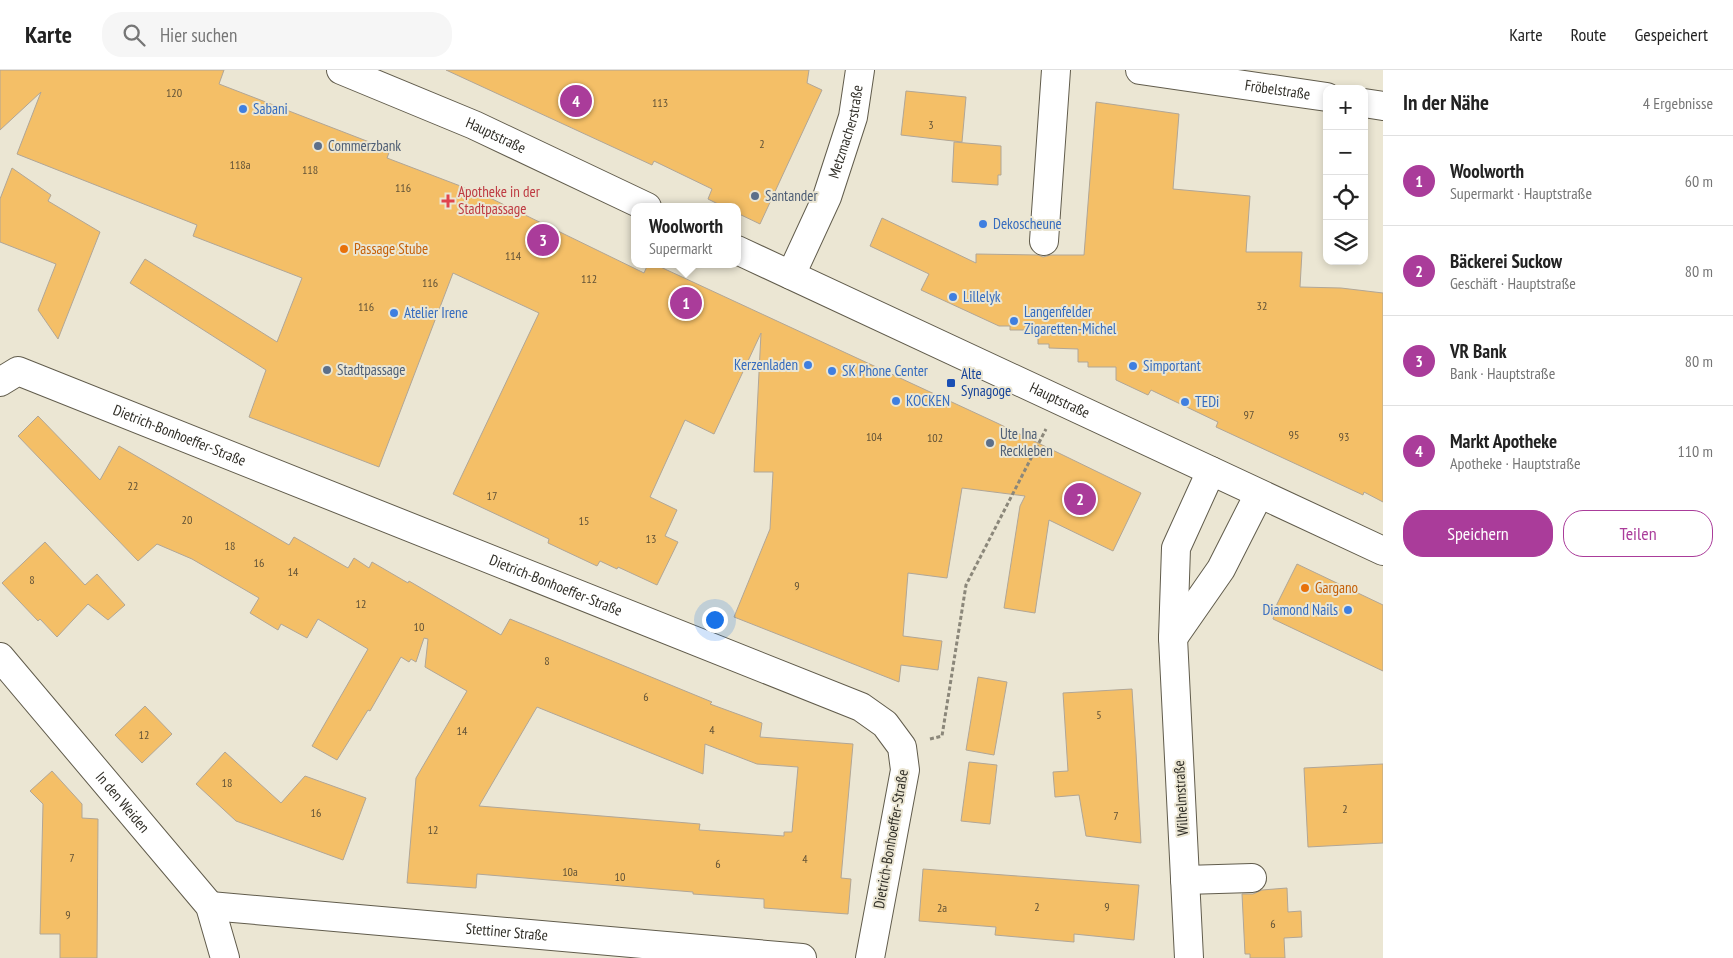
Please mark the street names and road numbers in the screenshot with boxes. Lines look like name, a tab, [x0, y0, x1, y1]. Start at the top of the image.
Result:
street label: Fröbelstraße	[1244, 75, 1312, 103]
street label: Metzmacherstraße	[824, 84, 867, 181]
street label: Hauptstraße	[463, 113, 529, 157]
street label: Hauptstraße	[1027, 378, 1093, 422]
street label: Dietrich-Bonhoeffer-Straße	[111, 400, 249, 470]
street label: Dietrich-Bonhoeffer-Straße	[487, 550, 625, 620]
street label: Wilhelmstraße	[1169, 760, 1192, 836]
street label: In den Weiden	[92, 768, 154, 836]
street label: Dietrich-Bonhoeffer-Straße	[869, 768, 912, 910]
street label: Stettiner Straße	[465, 919, 549, 945]

